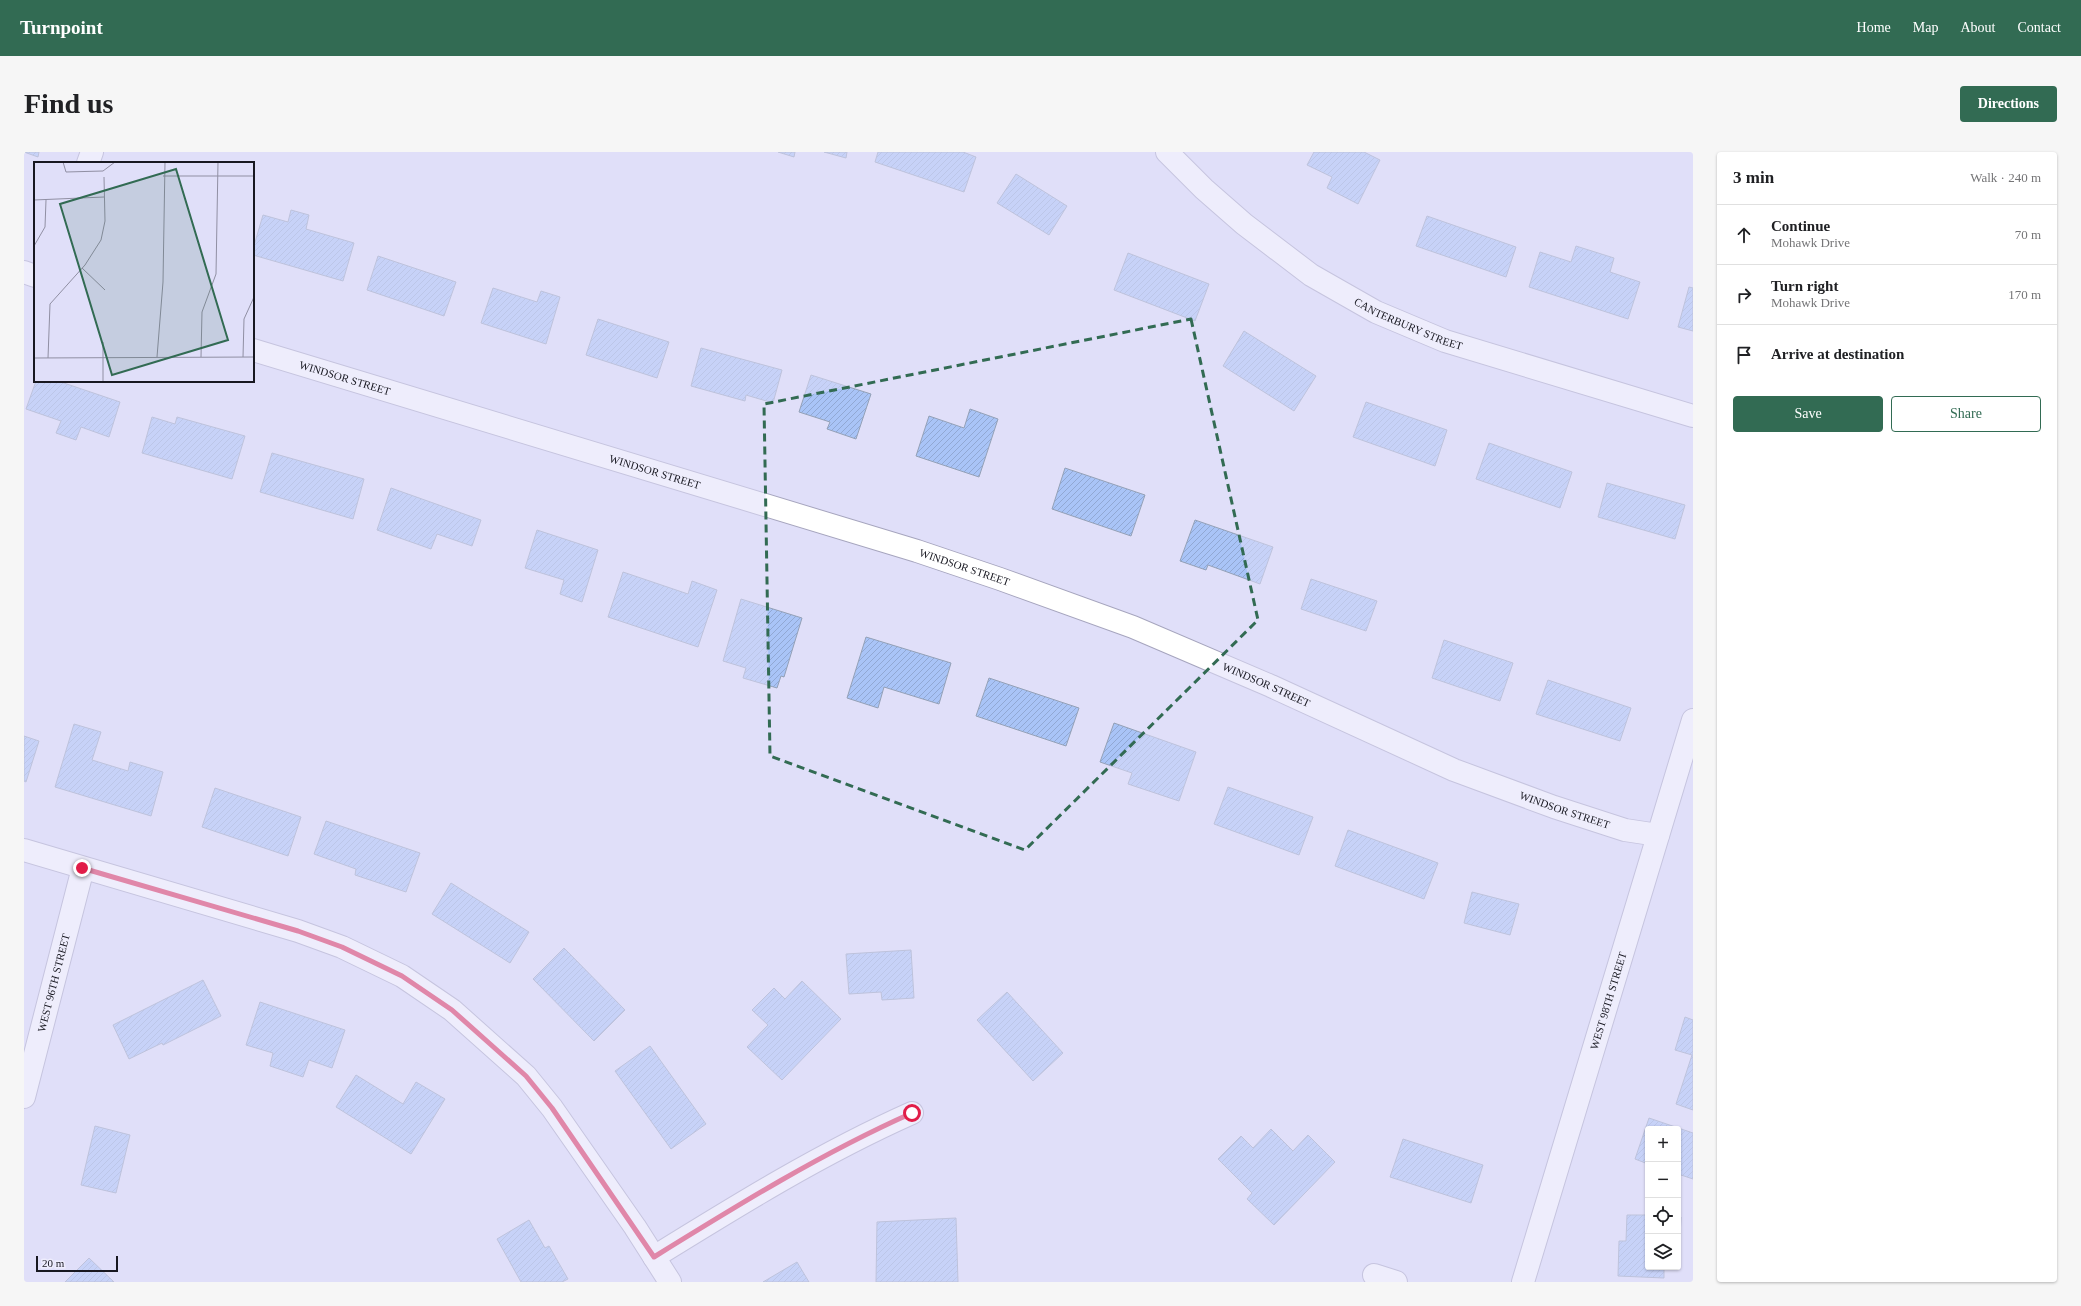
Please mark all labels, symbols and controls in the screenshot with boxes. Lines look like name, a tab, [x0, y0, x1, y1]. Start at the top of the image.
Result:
text: Turnpoint	[20, 17, 103, 38]
text: Home	[1857, 20, 1891, 35]
text: Map	[1913, 20, 1938, 35]
text: About	[1960, 20, 1995, 35]
text: Contact	[2017, 20, 2061, 35]
button: Directions	[1960, 86, 2057, 122]
text: Find us	[24, 88, 114, 119]
inset map	[34, 162, 254, 382]
text: 3 min	[1733, 168, 1774, 187]
text: Walk · 240 m	[1970, 170, 2041, 185]
text: Continue	[1771, 218, 1830, 234]
icon: ahead	[1733, 224, 1755, 246]
text: 70 m	[2015, 227, 2041, 242]
text: Mohawk Drive	[1771, 235, 1850, 250]
text: Turn right	[1771, 278, 1838, 294]
icon: right	[1733, 284, 1755, 306]
text: 170 m	[2008, 287, 2041, 302]
street label: CANTERBURY STREET	[1352, 295, 1464, 352]
text: Mohawk Drive	[1771, 295, 1850, 310]
icon: arrive	[1733, 344, 1755, 366]
text: Arrive at destination	[1771, 346, 1904, 362]
street label: WINDSOR STREET	[298, 358, 392, 397]
button: Save	[1733, 396, 1883, 432]
button: Share	[1891, 396, 2041, 432]
street label: WINDSOR STREET	[608, 452, 702, 491]
street label: WINDSOR STREET	[918, 546, 1012, 588]
street label: WINDSOR STREET	[1221, 660, 1312, 709]
street label: WINDSOR STREET	[1518, 789, 1612, 831]
route end	[73, 859, 91, 877]
street label: WEST 96TH STREET	[35, 932, 72, 1033]
street label: WEST 98TH STREET	[1588, 950, 1629, 1051]
route start	[903, 1104, 921, 1122]
map controls	[1645, 1126, 1681, 1270]
button: +	[1645, 1126, 1681, 1162]
button: −	[1645, 1162, 1681, 1198]
button: locate	[1645, 1198, 1681, 1234]
button: layers	[1645, 1234, 1681, 1270]
scale bar	[36, 1254, 118, 1273]
text: 20 m	[42, 1257, 64, 1269]

